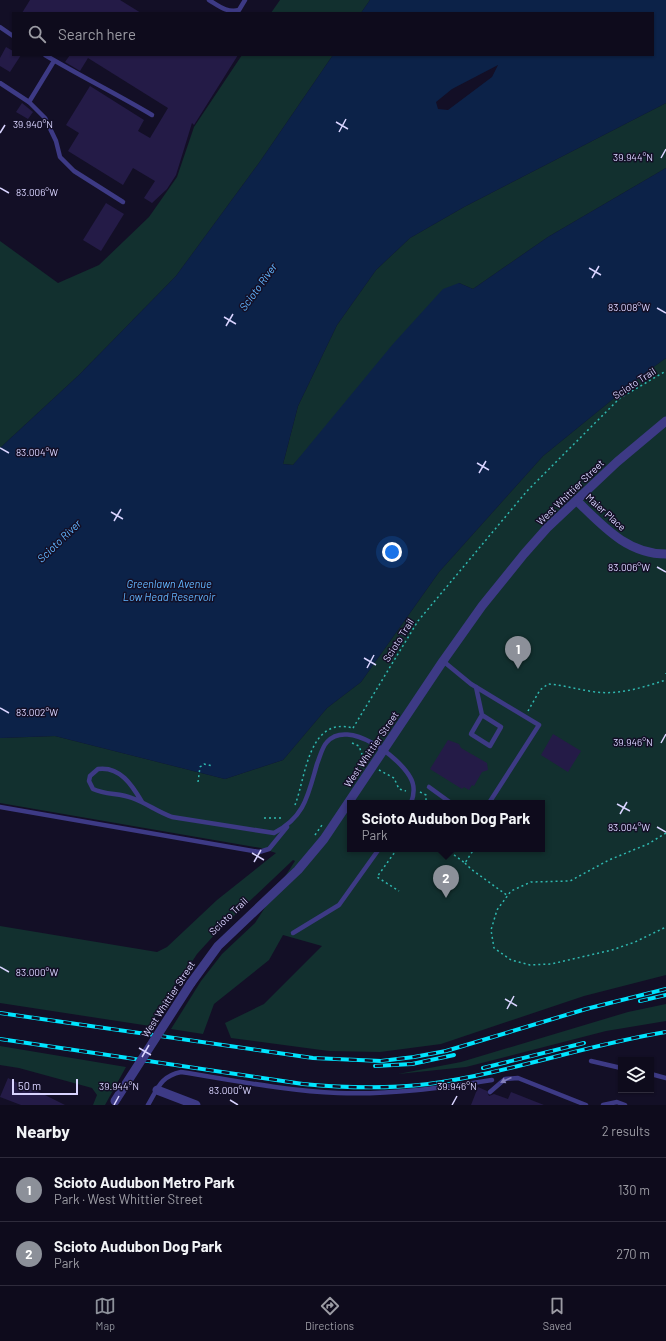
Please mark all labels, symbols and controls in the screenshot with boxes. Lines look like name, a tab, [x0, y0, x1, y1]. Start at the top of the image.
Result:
search box	[12, 12, 654, 56]
icon: search	[26, 23, 48, 45]
text: Search here	[58, 25, 136, 43]
text: 39.940°N	[13, 118, 53, 130]
text: 39.944°N	[613, 151, 653, 163]
text: 83.006°W	[16, 186, 58, 198]
water label: Scioto River	[236, 259, 280, 313]
text: 83.008°W	[608, 301, 650, 313]
street label: Scioto Trail	[610, 365, 658, 401]
text: 83.004°W	[16, 446, 58, 458]
street label: West Whittier Street	[534, 457, 606, 527]
street label: Maier Place	[584, 491, 628, 533]
water label: Scioto River	[34, 516, 84, 565]
your location	[382, 542, 402, 562]
text: 83.006°W	[608, 561, 650, 573]
water label: Greenlawn Avenue Low Head Reservoir	[123, 577, 216, 603]
street label: Scioto Trail	[380, 616, 416, 664]
pin: 1	[505, 636, 531, 669]
text: 83.002°W	[16, 706, 58, 718]
street label: West Whittier Street	[341, 709, 401, 789]
text: 39.946°N	[613, 736, 653, 748]
popup	[347, 800, 545, 852]
text: Scioto Audubon Dog Park	[362, 809, 530, 827]
text: 83.004°W	[608, 821, 650, 833]
text: Park	[362, 827, 387, 843]
pin: 2	[433, 865, 459, 898]
street label: Scioto Trail	[206, 895, 250, 937]
street label: West Whittier Street	[139, 958, 197, 1040]
text: 83.000°W	[16, 966, 58, 978]
map controls	[618, 1057, 654, 1093]
button: layers	[618, 1057, 654, 1093]
scale bar	[12, 1077, 78, 1096]
one-way arrow	[500, 1077, 511, 1083]
text: 50 m	[18, 1079, 41, 1092]
text: 39.944°N	[99, 1080, 139, 1092]
text: 39.946°N	[437, 1080, 477, 1092]
text: 83.000°W	[209, 1084, 251, 1096]
text: Nearby	[16, 1121, 70, 1141]
text: 2 results	[602, 1123, 650, 1139]
text: Scioto Audubon Metro Park	[54, 1173, 235, 1191]
text: 1	[27, 1182, 31, 1198]
text: 130 m	[618, 1182, 650, 1198]
text: Park · West Whittier Street	[54, 1191, 203, 1207]
text: Scioto Audubon Dog Park	[54, 1237, 222, 1255]
text: 2	[25, 1246, 33, 1262]
text: 270 m	[616, 1246, 650, 1262]
text: Park	[54, 1255, 80, 1271]
tab: Map	[94, 1295, 116, 1332]
tab: Directions	[305, 1295, 354, 1332]
tab: Saved	[543, 1295, 572, 1332]

